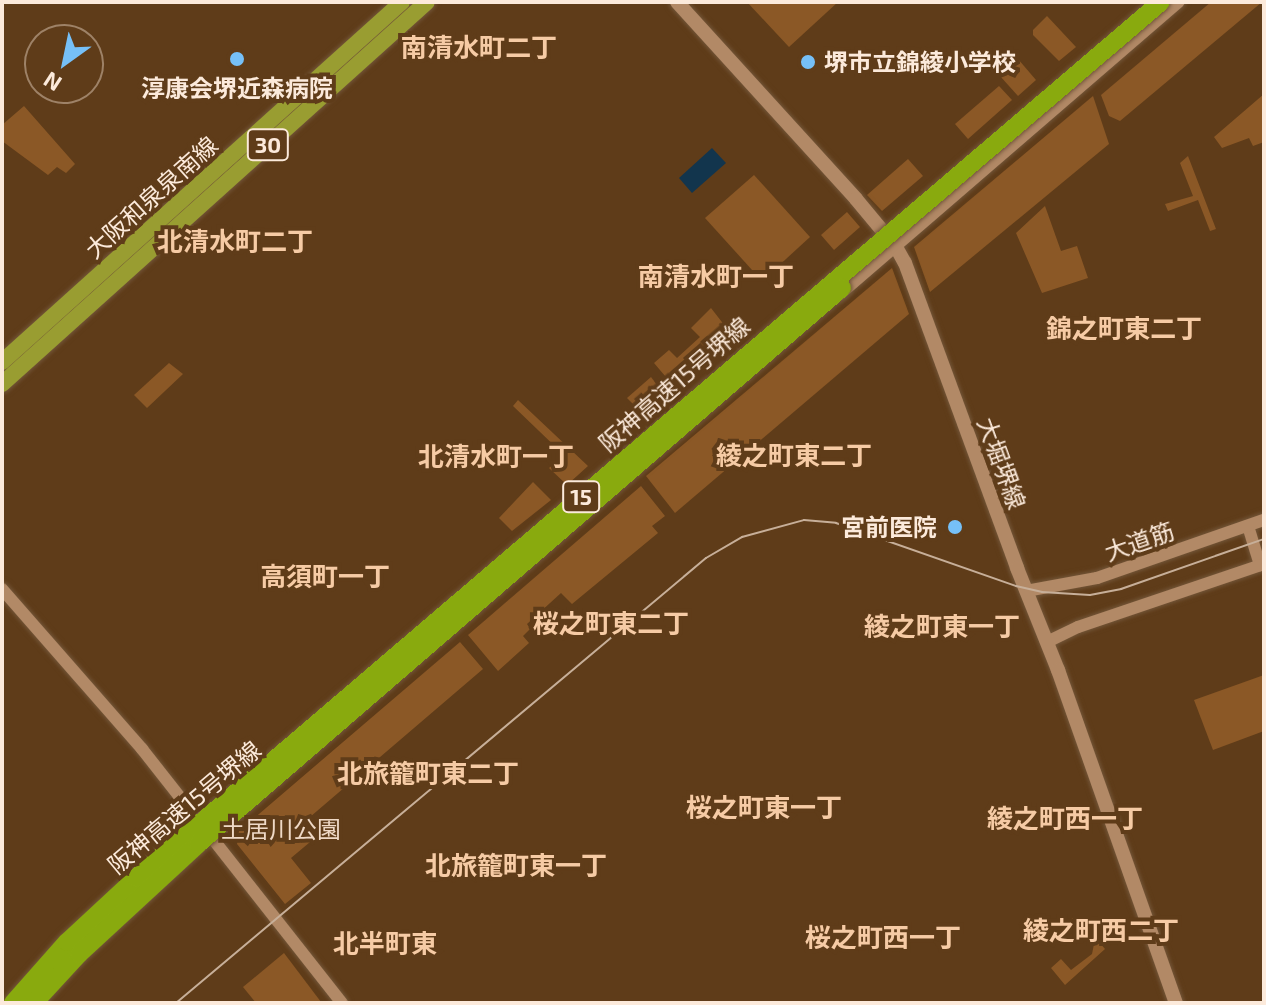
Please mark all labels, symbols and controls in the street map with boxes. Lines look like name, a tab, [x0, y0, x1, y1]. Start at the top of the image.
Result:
north arrow	[24, 24, 104, 104]
district label: 南清水町二丁	[401, 31, 557, 63]
marker: 淳康会堺近森病院	[226, 48, 248, 70]
place label: 堺市立錦綾小学校	[824, 48, 1016, 76]
marker: 堺市立錦綾小学校	[799, 53, 817, 71]
text: N	[38, 67, 66, 98]
place label: 淳康会堺近森病院	[141, 74, 333, 102]
road number: 30	[246, 127, 290, 163]
street label: 大阪和泉泉南線	[79, 130, 223, 264]
district label: 北清水町二丁	[157, 225, 313, 257]
district label: 南清水町一丁	[638, 260, 794, 292]
street label: 阪神高速15号堺線	[593, 311, 755, 457]
district label: 錦之町東二丁	[1046, 312, 1202, 344]
street label: 大堀堺線	[972, 413, 1032, 513]
district label: 綾之町東二丁	[716, 439, 872, 471]
district label: 北清水町一丁	[418, 440, 574, 472]
road number: 15	[561, 479, 601, 515]
place label: 宮前医院	[841, 513, 937, 541]
marker: 宮前医院	[944, 516, 966, 538]
street label: 大道筋	[1100, 516, 1178, 566]
district label: 高須町一丁	[260, 560, 390, 592]
district label: 桜之町東二丁	[533, 607, 689, 639]
district label: 綾之町東一丁	[864, 610, 1020, 642]
street label: 阪神高速15号堺線	[102, 735, 266, 879]
district label: 北旅籠町東二丁	[337, 757, 519, 789]
district label: 桜之町東一丁	[686, 791, 842, 823]
district label: 綾之町西一丁	[987, 802, 1143, 834]
park label: 土居川公園	[221, 815, 341, 843]
district label: 北旅籠町東一丁	[425, 849, 607, 881]
district label: 綾之町西二丁	[1023, 914, 1179, 946]
district label: 桜之町西一丁	[805, 921, 961, 953]
district label: 北半町東	[333, 927, 437, 959]

